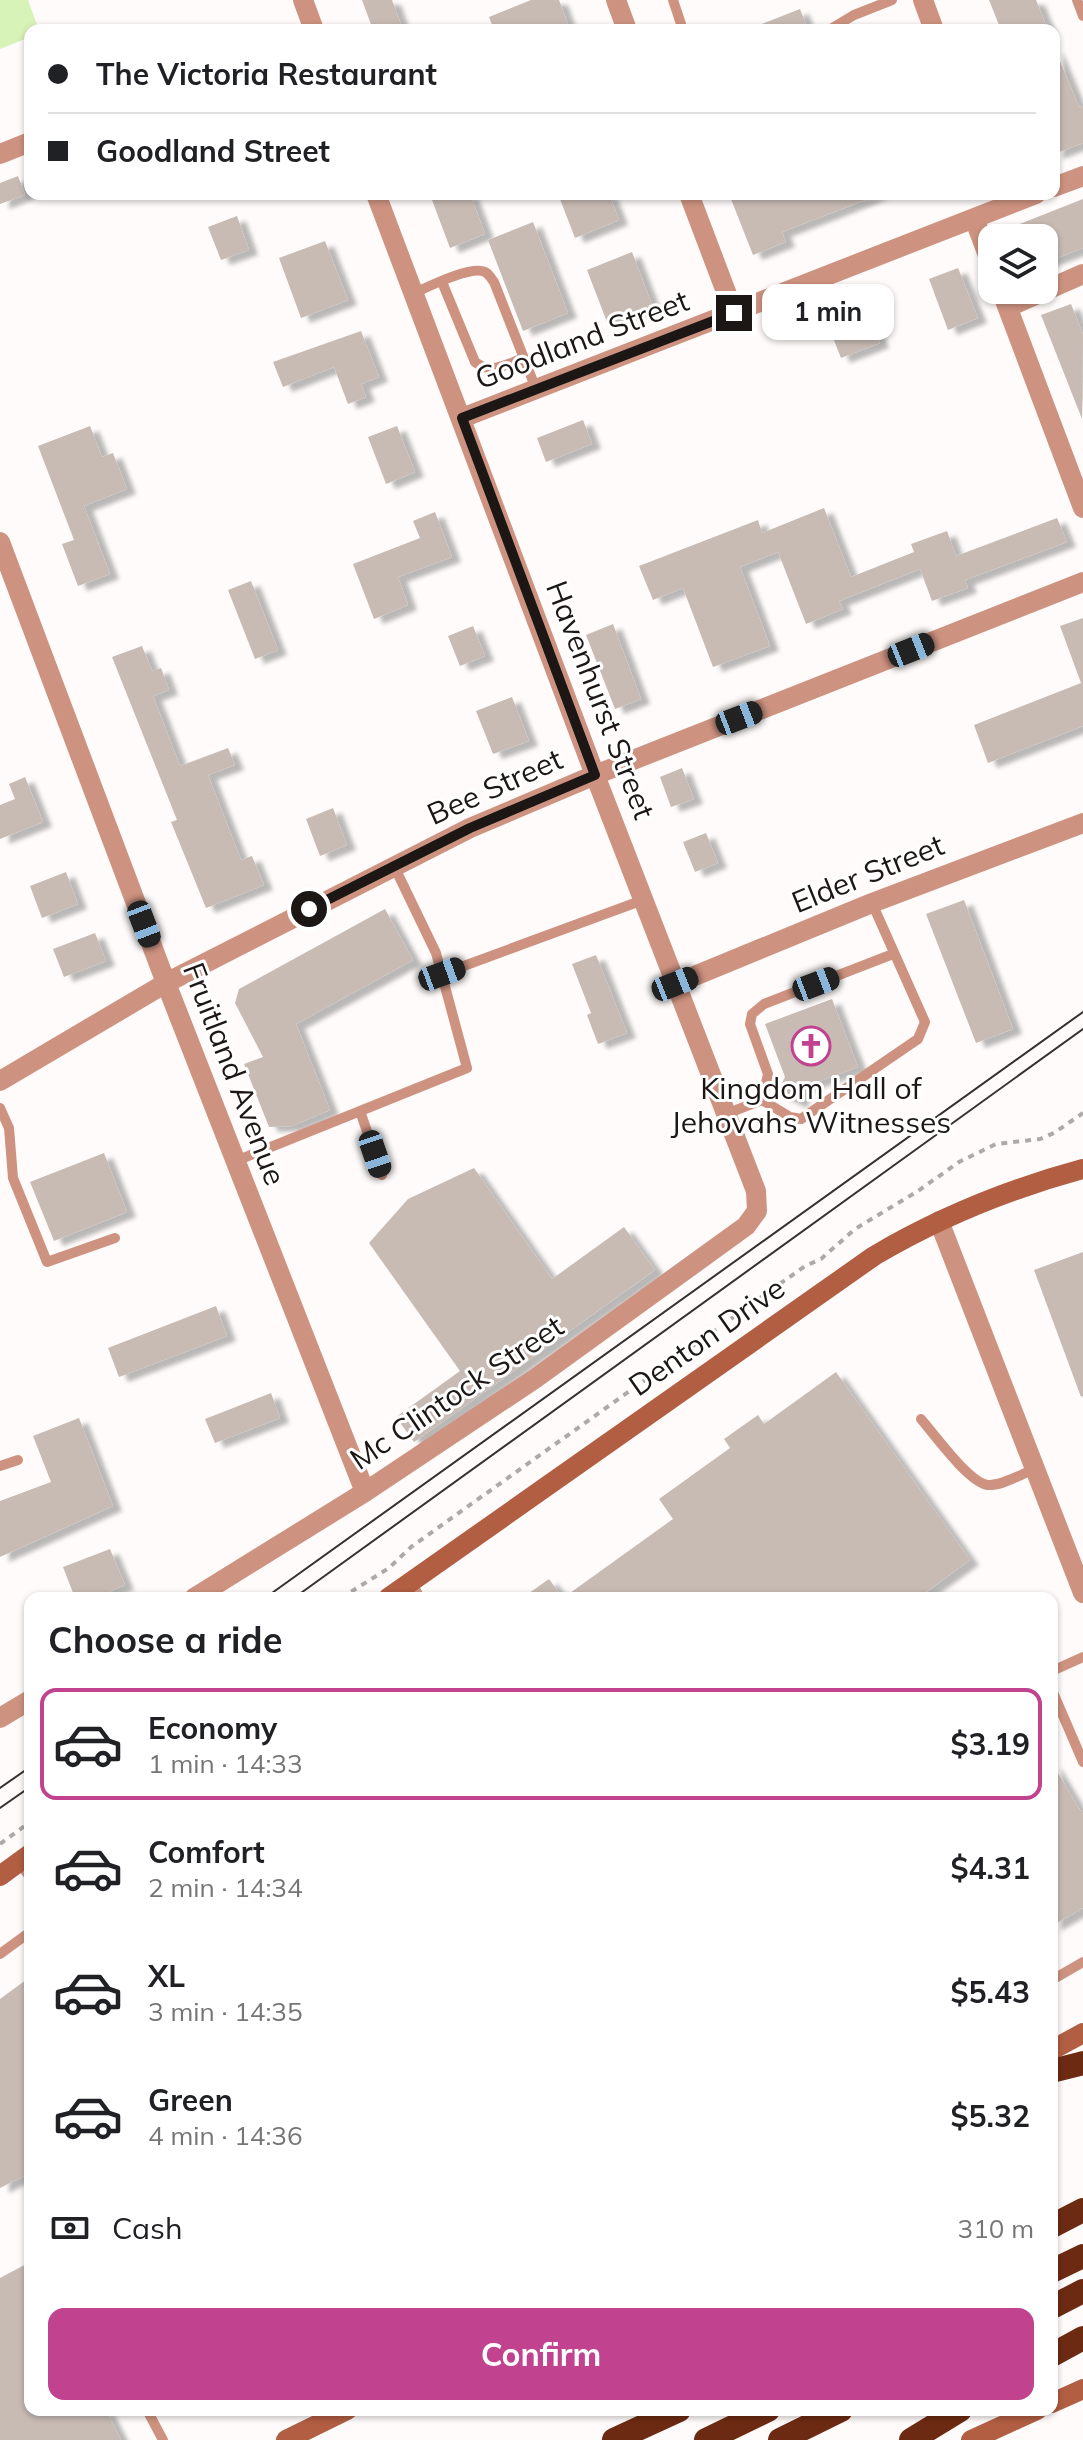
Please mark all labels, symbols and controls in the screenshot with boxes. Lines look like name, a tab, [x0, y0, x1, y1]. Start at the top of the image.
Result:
text: The Victoria Restaurant	[96, 55, 437, 93]
text: Goodland Street	[96, 132, 330, 170]
map controls	[978, 224, 1058, 304]
button: layers	[978, 224, 1058, 304]
street label: Goodland Street	[469, 281, 694, 397]
callout: 1 min	[762, 285, 894, 341]
route end	[716, 295, 752, 331]
text: 1 min	[794, 295, 862, 328]
street label: Havenhurst Street	[538, 575, 664, 824]
car	[884, 630, 938, 670]
car	[712, 698, 766, 738]
street label: Bee Street	[421, 739, 568, 833]
street label: Elder Street	[786, 825, 949, 921]
route start	[291, 891, 327, 927]
car	[124, 897, 164, 951]
car	[415, 955, 469, 993]
street label: Fruitland Avenue	[175, 957, 295, 1190]
car	[648, 964, 702, 1004]
car	[789, 964, 843, 1004]
church icon: Kingdom Hall of Jehovahs Witnesses	[790, 1025, 832, 1067]
place label: Kingdom Hall of Jehovahs Witnesses	[671, 1069, 951, 1141]
car	[356, 1127, 394, 1181]
street label: Denton Drive	[621, 1269, 792, 1404]
street label: Mc Clintock Street	[342, 1307, 570, 1478]
text: Choose a ride	[48, 1617, 282, 1662]
icon: car	[52, 1708, 124, 1780]
text: Economy	[148, 1709, 277, 1747]
text: $3.19	[951, 1725, 1030, 1763]
text: 1 min · 14:33	[148, 1747, 303, 1780]
icon: car	[52, 1832, 124, 1904]
text: Comfort	[148, 1833, 265, 1871]
text: $4.31	[951, 1849, 1030, 1887]
text: 2 min · 14:34	[148, 1871, 303, 1904]
icon: car	[52, 1956, 124, 2028]
text: XL	[148, 1957, 185, 1995]
text: $5.43	[951, 1973, 1030, 2011]
text: 3 min · 14:35	[148, 1995, 303, 2028]
icon: car	[52, 2080, 124, 2152]
text: Green	[148, 2081, 233, 2119]
text: $5.32	[951, 2097, 1030, 2135]
text: 4 min · 14:36	[148, 2119, 303, 2152]
icon: cash	[48, 2206, 92, 2250]
text: Cash	[112, 2209, 183, 2247]
text: 310 m	[958, 2212, 1034, 2245]
button: Confirm	[48, 2308, 1034, 2400]

